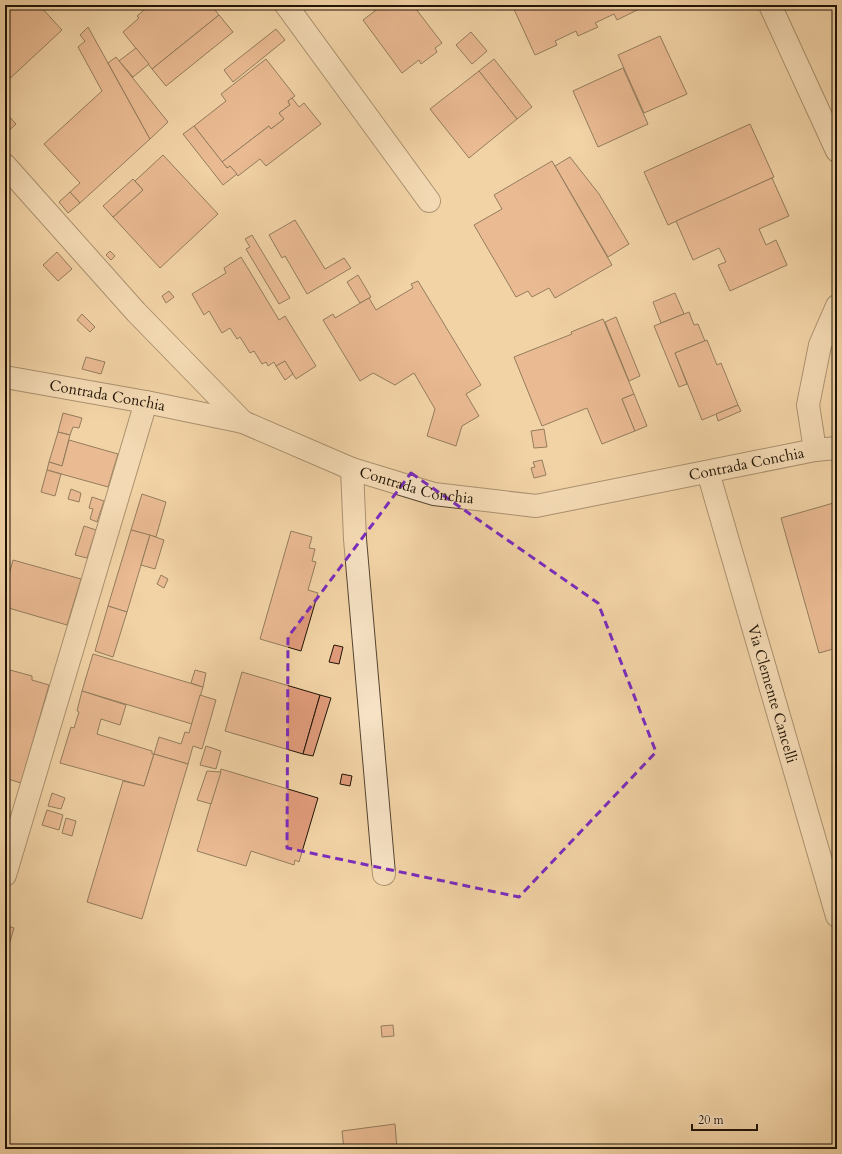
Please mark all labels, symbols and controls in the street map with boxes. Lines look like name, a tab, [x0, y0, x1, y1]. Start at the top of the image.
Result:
street label: Contrada Conchia	[48, 375, 168, 416]
street label: Contrada Conchia	[687, 442, 806, 485]
street label: Contrada Conchia	[357, 462, 475, 509]
street label: Via Clemente Cancelli	[743, 622, 802, 766]
scale bar	[692, 1106, 757, 1132]
text: 20 m	[698, 1112, 725, 1128]

